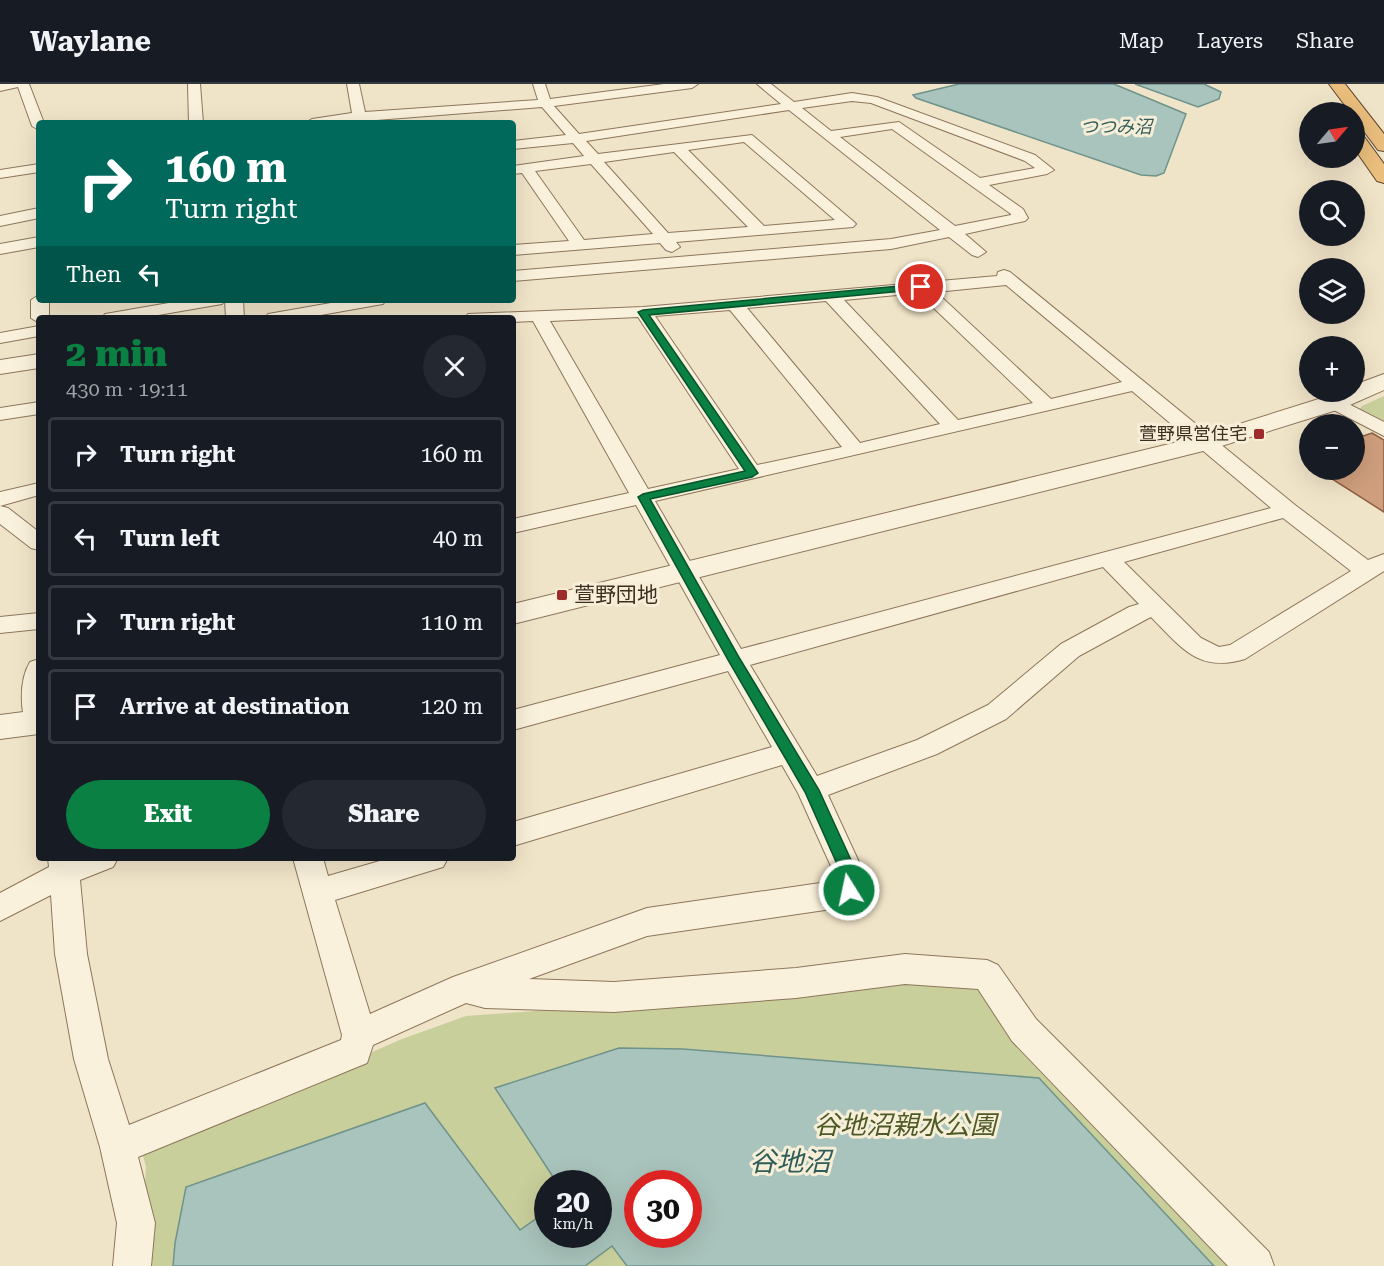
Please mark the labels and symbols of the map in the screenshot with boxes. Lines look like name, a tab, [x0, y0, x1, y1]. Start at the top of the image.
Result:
north arrow	[1299, 102, 1365, 168]
water label: つつみ沼	[1080, 116, 1155, 137]
pin	[895, 261, 946, 312]
place label: 萱野県営住宅	[1139, 423, 1247, 444]
marker: 萱野県営住宅	[1252, 427, 1266, 441]
place label: 萱野団地	[574, 583, 658, 607]
marker: 萱野団地	[555, 588, 569, 602]
position arrow	[817, 858, 881, 922]
park label: 谷地沼親水公園	[814, 1110, 1000, 1140]
water label: 谷地沼	[750, 1146, 834, 1178]
speed limit sign: 30	[624, 1170, 702, 1248]

